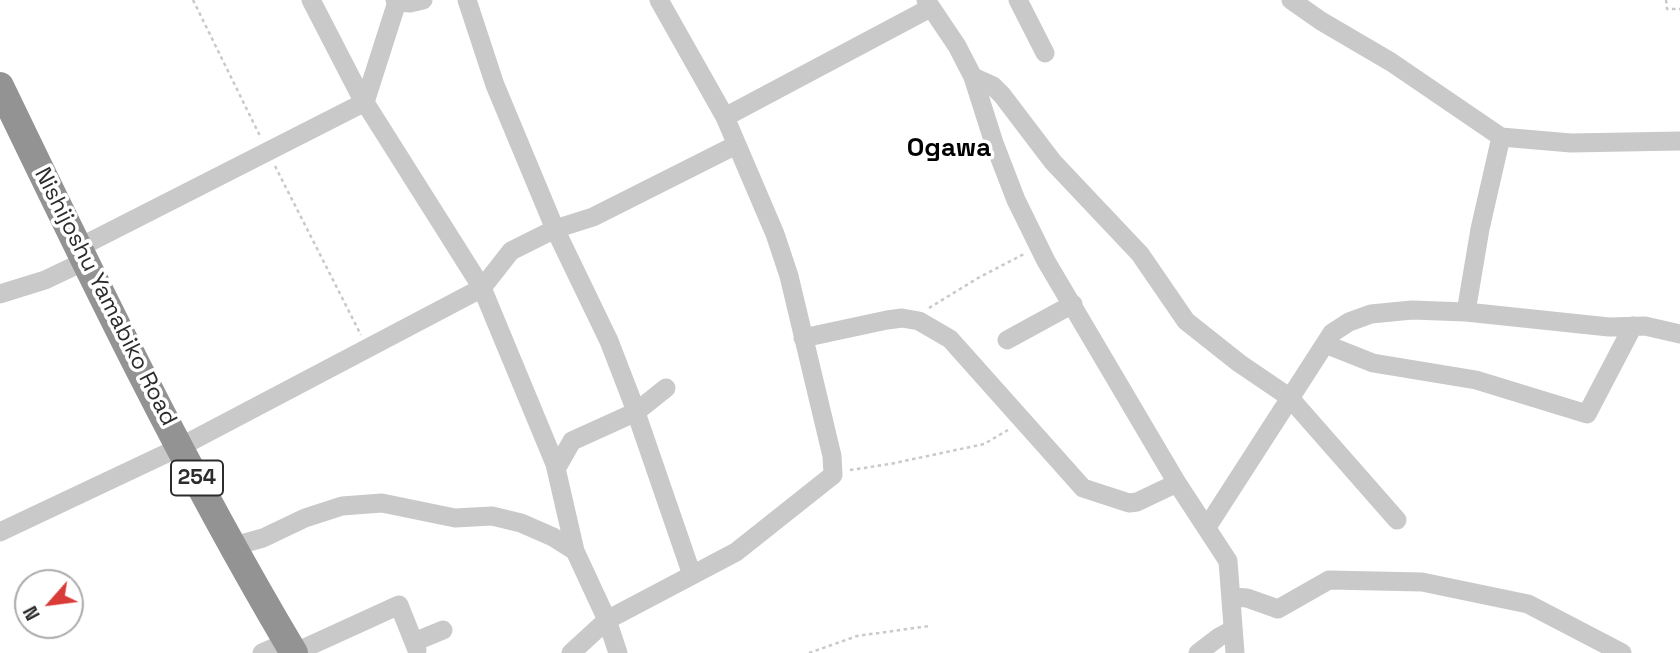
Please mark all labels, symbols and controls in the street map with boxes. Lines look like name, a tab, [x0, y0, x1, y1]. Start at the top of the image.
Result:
district label: Ogawa	[907, 133, 991, 165]
street label: Nishijoshu Yamabiko Road	[28, 163, 182, 431]
road number: 254	[171, 461, 223, 496]
north arrow	[14, 569, 84, 639]
text: N	[18, 602, 46, 625]

